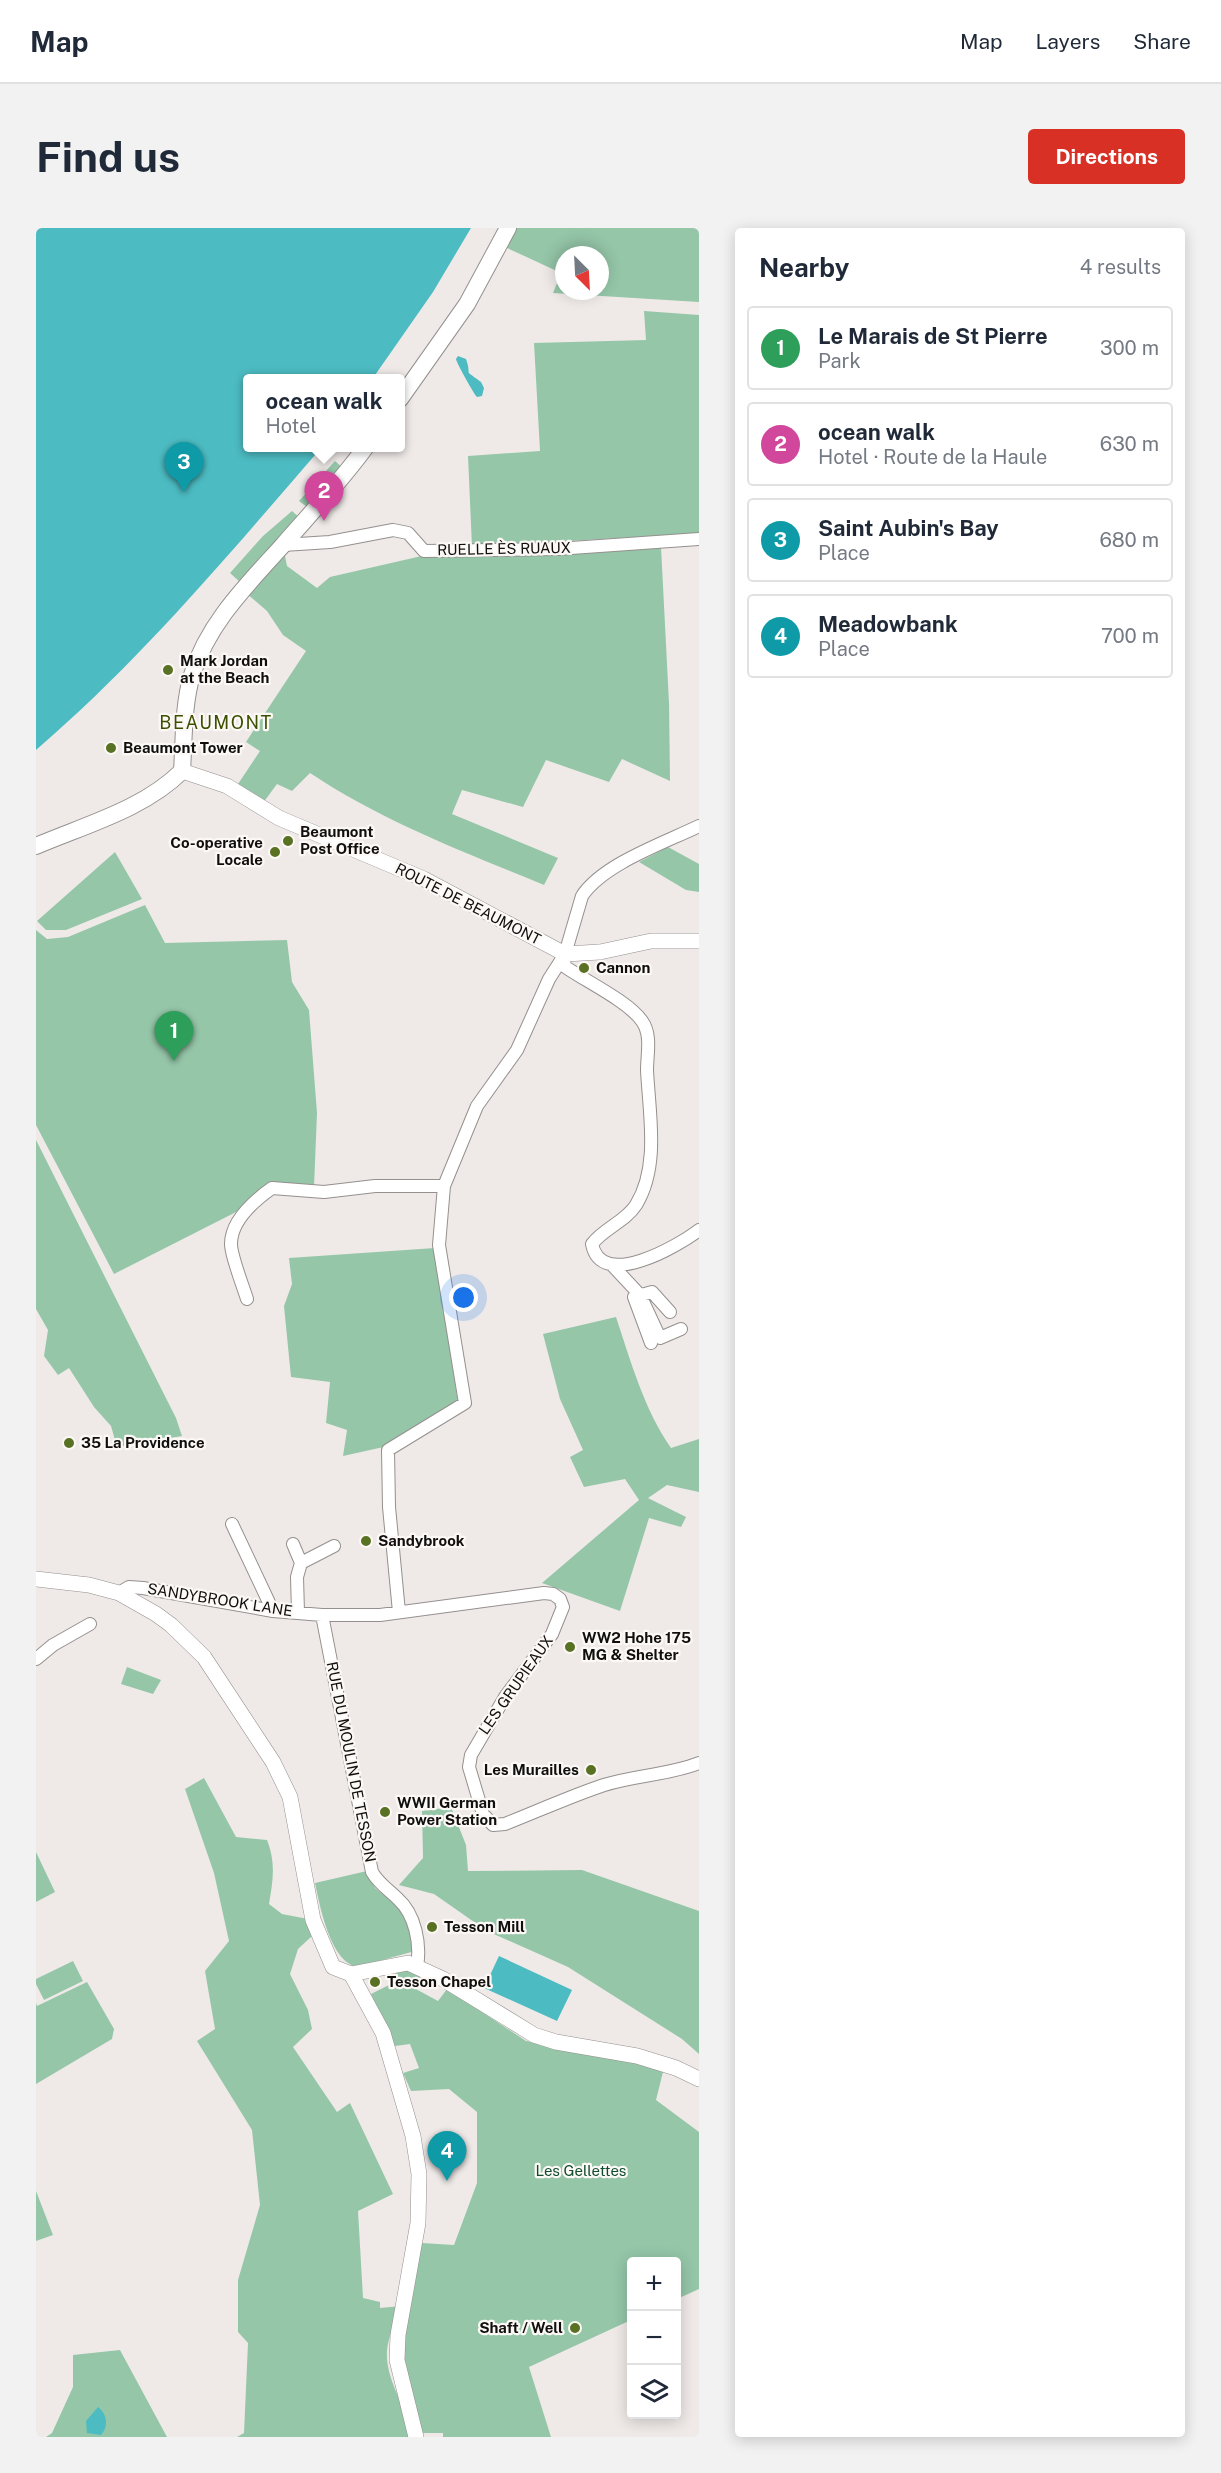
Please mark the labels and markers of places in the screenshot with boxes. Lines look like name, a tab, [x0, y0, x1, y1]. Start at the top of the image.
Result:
pin: 3	[164, 442, 204, 492]
pin: 2	[304, 472, 344, 521]
place label: Mark Jordan at the Beach	[180, 652, 270, 686]
marker: Mark Jordan at the Beach	[161, 663, 175, 677]
place label: Beaumont Tower	[123, 739, 243, 756]
marker: Beaumont Tower	[104, 741, 118, 755]
place label: Beaumont Post Office	[300, 823, 380, 857]
place label: Co-operative Locale	[170, 834, 263, 868]
marker: Beaumont Post Office	[281, 834, 295, 848]
marker: Co-operative Locale	[268, 845, 282, 859]
place label: Cannon	[596, 959, 650, 976]
marker: Cannon	[577, 961, 591, 975]
pin: 1	[154, 1012, 194, 1061]
place label: 35 La Providence	[81, 1434, 205, 1451]
marker: 35 La Providence	[62, 1436, 76, 1450]
place label: Sandybrook	[378, 1532, 465, 1549]
marker: Sandybrook	[359, 1534, 373, 1548]
place label: WW2 Hohe 175 MG & Shelter	[582, 1629, 691, 1663]
marker: WW2 Hohe 175 MG & Shelter	[563, 1640, 577, 1654]
place label: Les Murailles	[484, 1761, 579, 1778]
marker: Les Murailles	[584, 1763, 598, 1777]
place label: WWII German Power Station	[397, 1794, 497, 1828]
marker: WWII German Power Station	[378, 1805, 392, 1819]
place label: Tesson Mill	[444, 1918, 525, 1935]
marker: Tesson Mill	[425, 1920, 439, 1934]
place label: Tesson Chapel	[387, 1973, 491, 1990]
marker: Tesson Chapel	[368, 1975, 382, 1989]
pin: 4	[428, 2132, 466, 2181]
place label: Shaft / Well	[479, 2319, 563, 2336]
marker: Shaft / Well	[568, 2321, 582, 2335]

